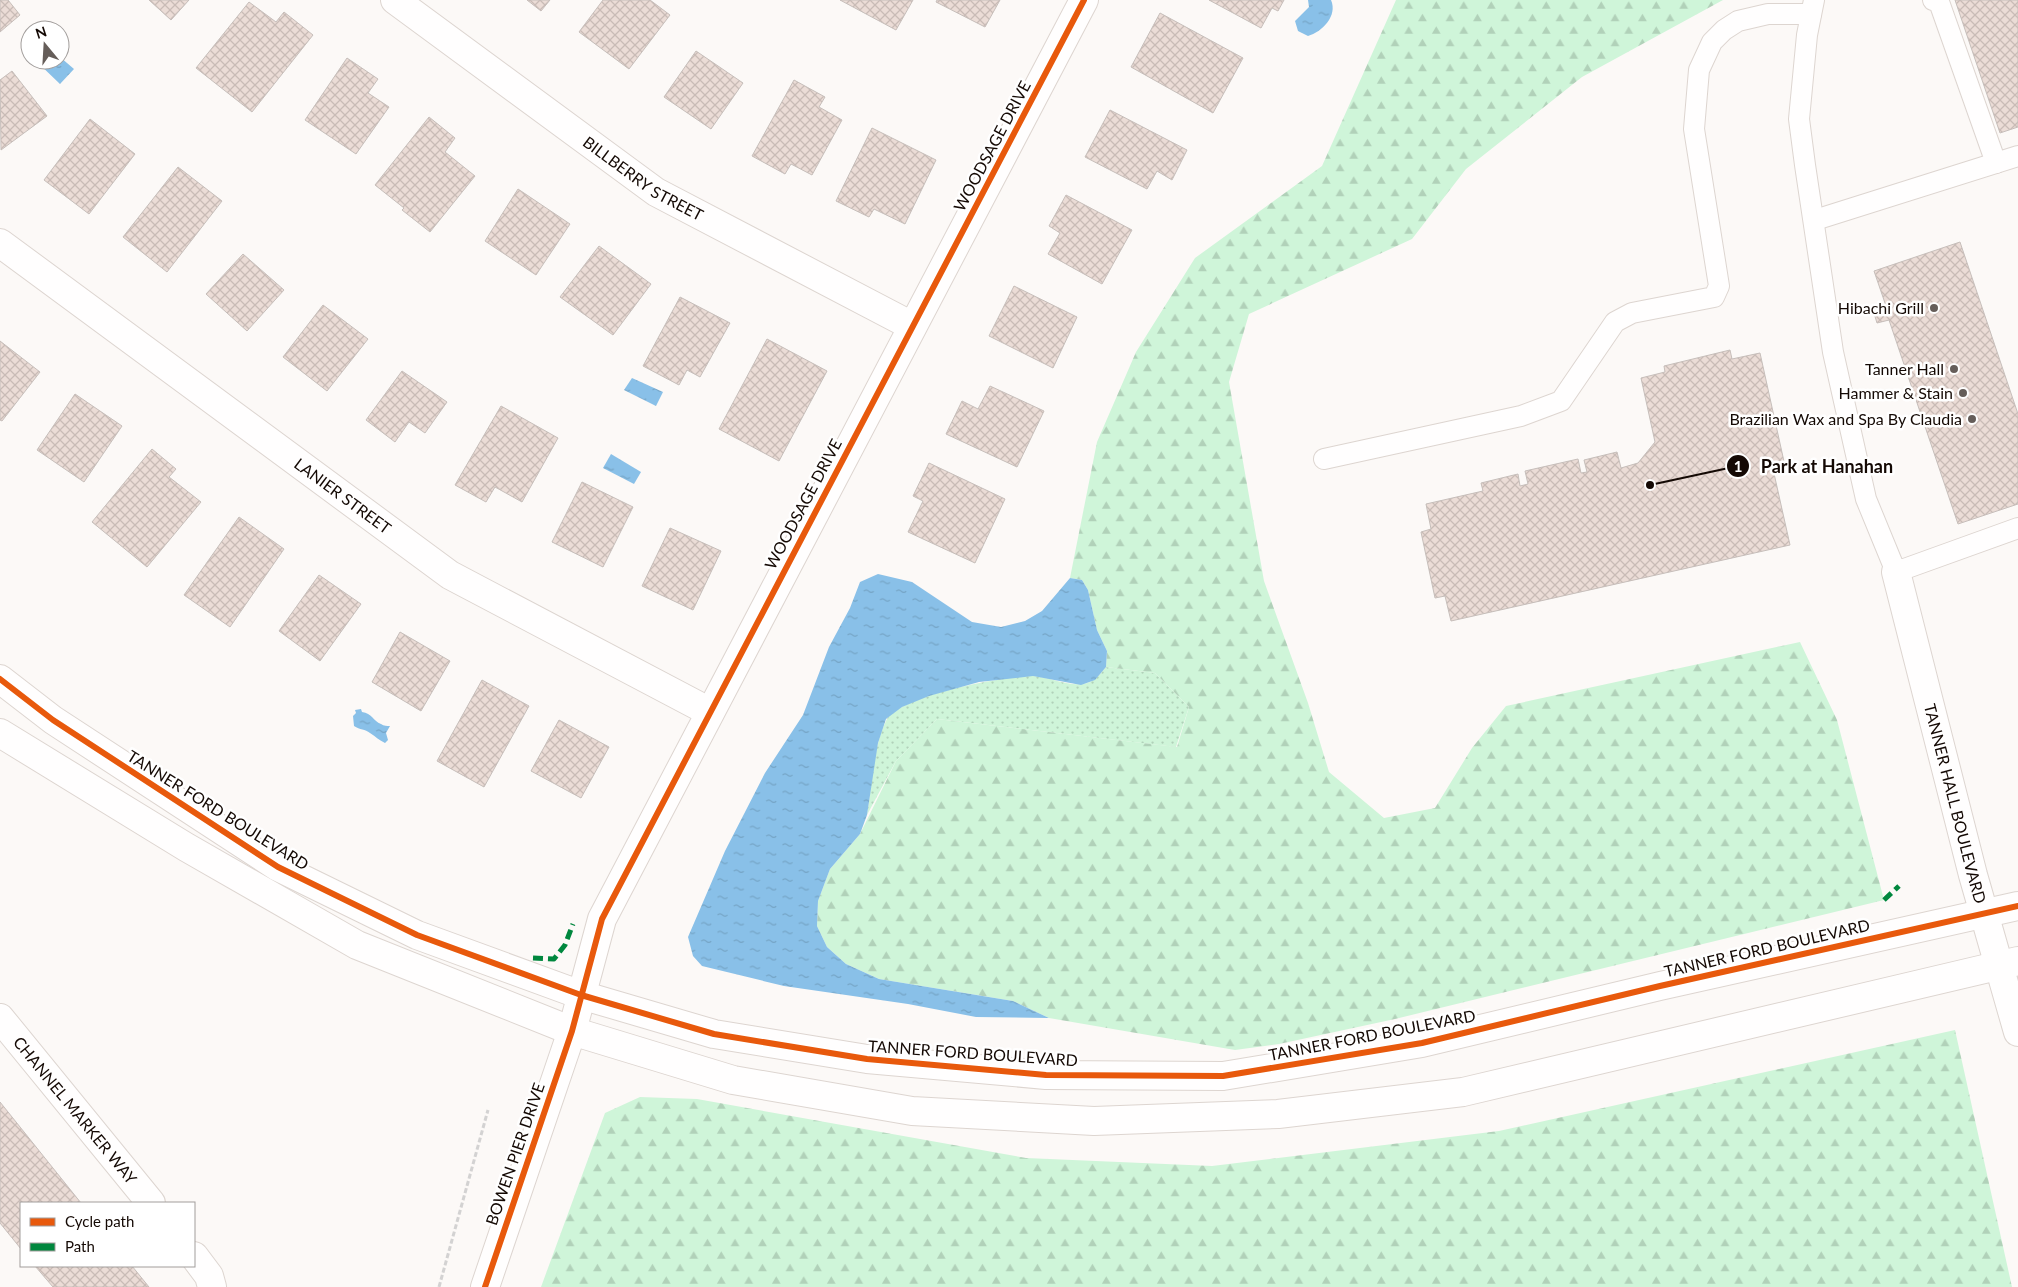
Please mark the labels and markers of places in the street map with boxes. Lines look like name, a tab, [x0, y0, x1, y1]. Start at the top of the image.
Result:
place label: Hibachi Grill	[1838, 298, 1924, 317]
marker: Hibachi Grill	[1928, 302, 1940, 314]
place label: Tanner Hall	[1865, 359, 1944, 378]
marker: Tanner Hall	[1948, 363, 1960, 375]
place label: Hammer & Stain	[1838, 383, 1953, 402]
marker: Hammer & Stain	[1957, 387, 1969, 399]
place label: Brazilian Wax and Spa By Claudia	[1729, 409, 1962, 428]
marker: Brazilian Wax and Spa By Claudia	[1966, 413, 1978, 425]
callout: Park at Hanahan	[1726, 450, 1903, 483]

